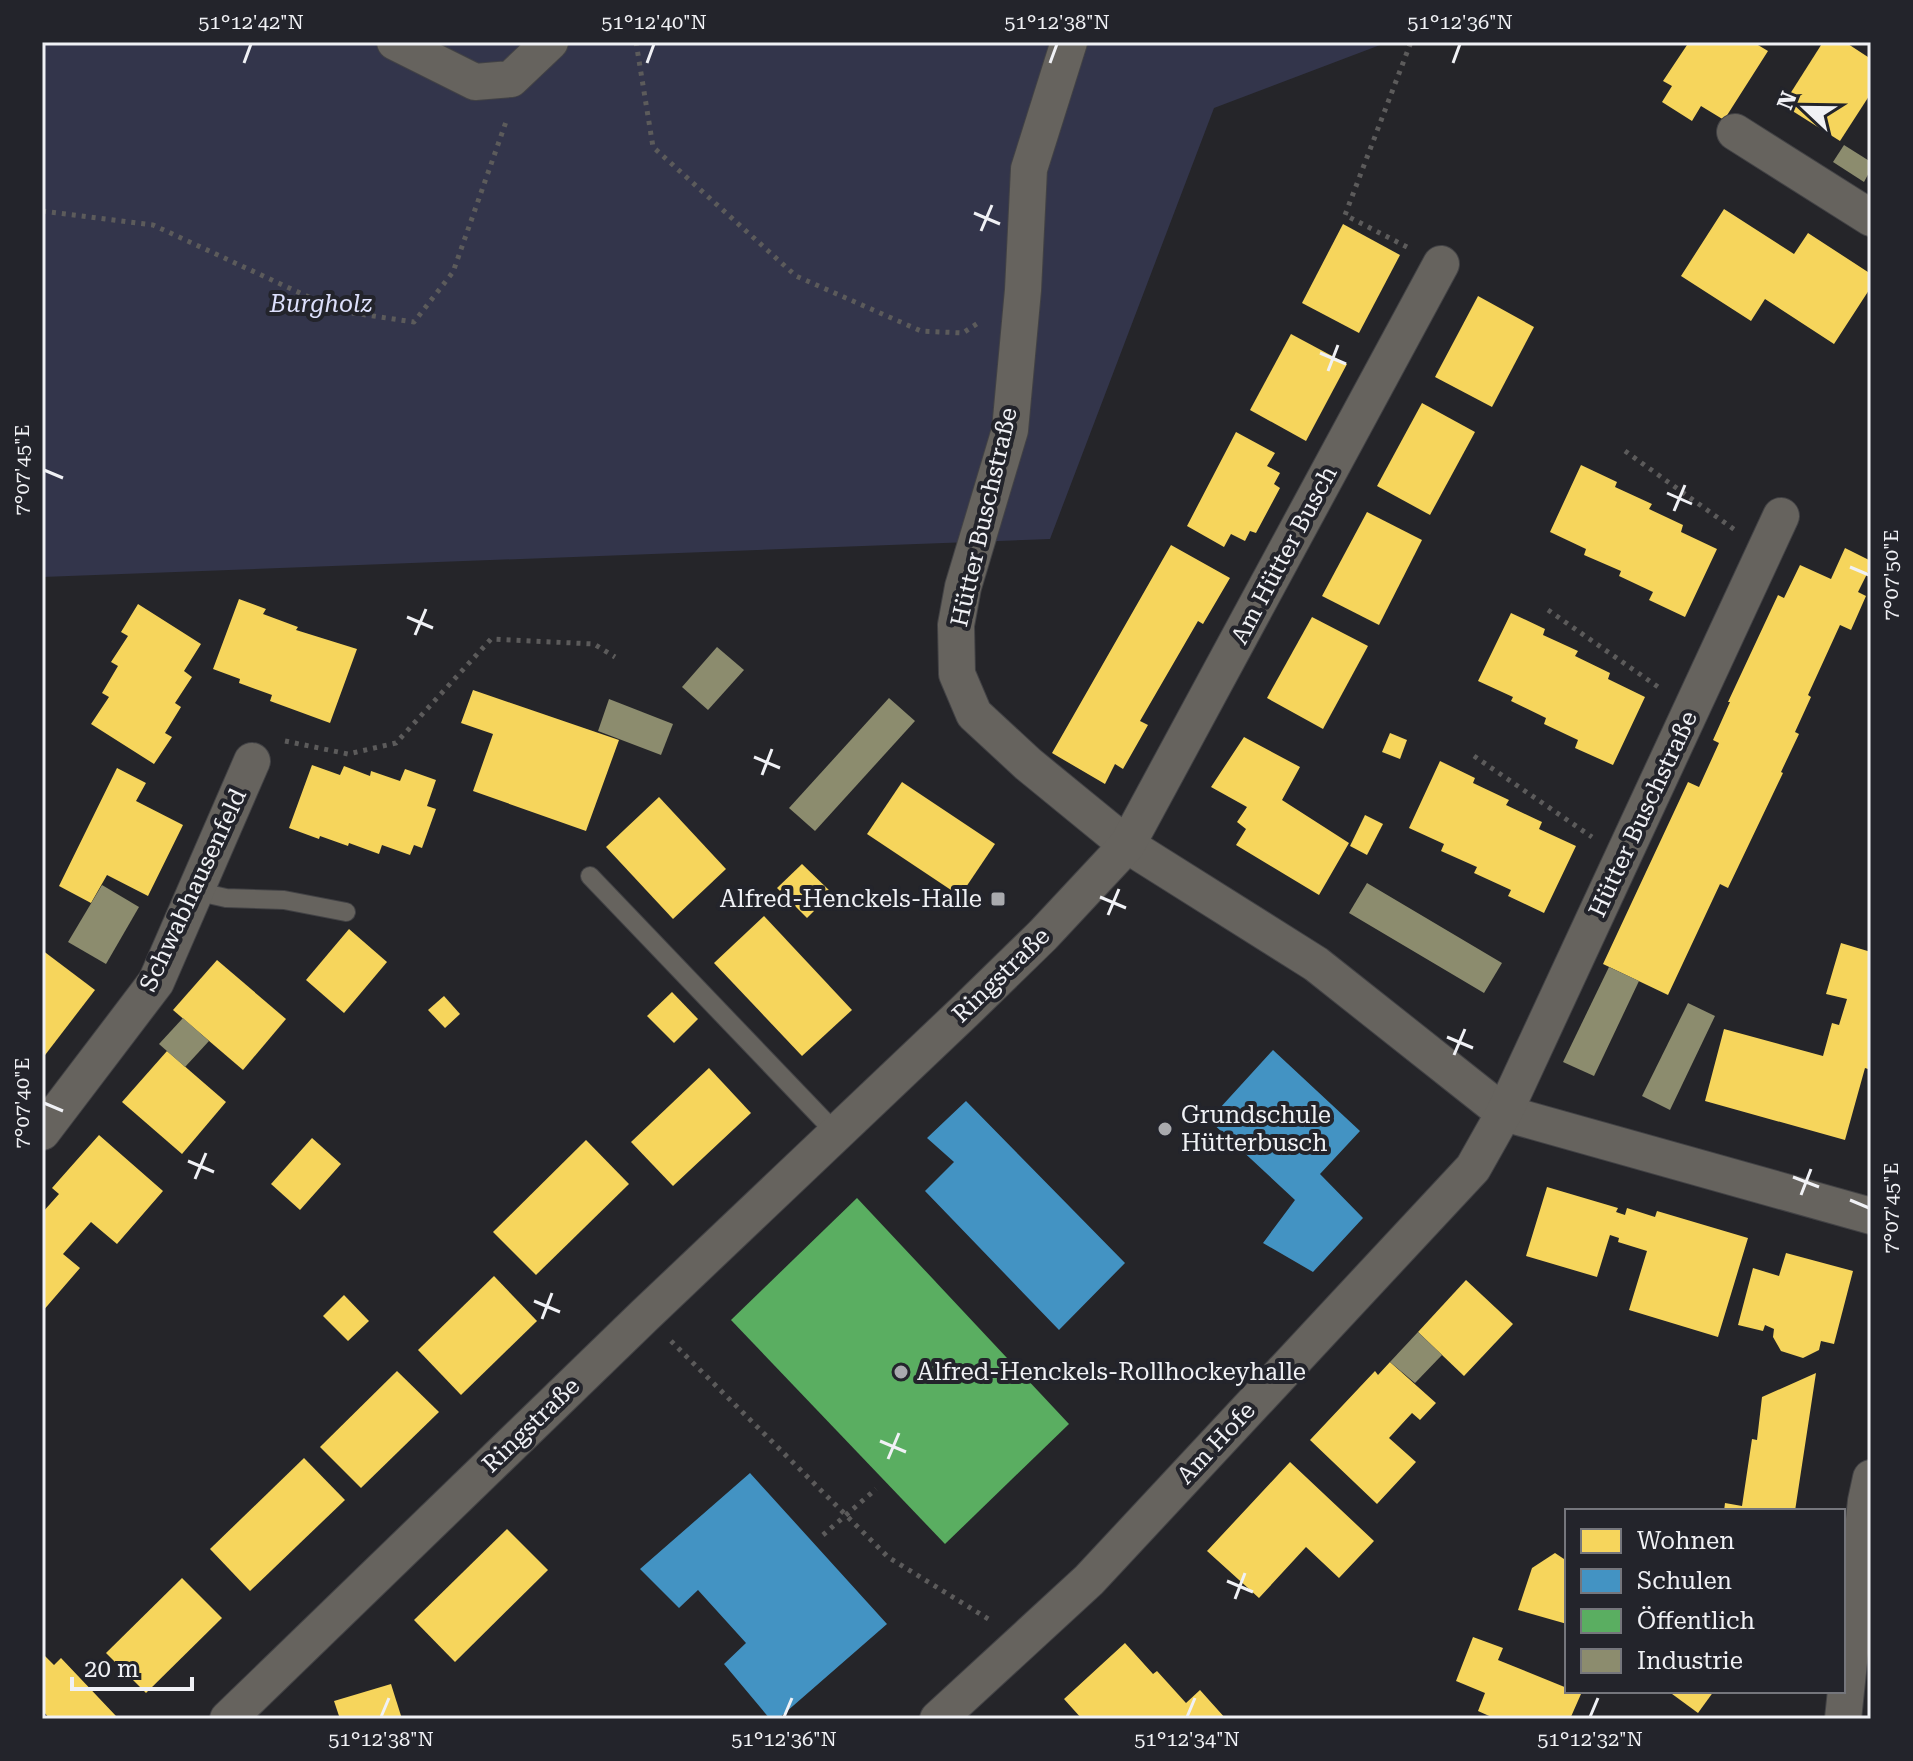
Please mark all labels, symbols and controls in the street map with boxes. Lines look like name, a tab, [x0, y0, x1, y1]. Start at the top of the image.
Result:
text: 51°12'42"N	[198, 10, 304, 34]
text: 51°12'40"N	[601, 10, 707, 34]
text: 51°12'38"N	[1004, 10, 1110, 34]
text: 51°12'36"N	[1407, 10, 1513, 34]
north arrow	[1765, 68, 1845, 148]
text: N	[1772, 88, 1802, 113]
park label: Burgholz	[269, 290, 372, 318]
street label: Hütter Buschstraße	[945, 405, 1023, 629]
text: 7°07'45"E	[10, 425, 34, 515]
street label: Am Hütter Busch	[1225, 461, 1343, 649]
text: 7°07'50"E	[1879, 530, 1903, 620]
street label: Hütter Buschstraße	[1583, 707, 1703, 921]
street label: Schwabhausenfeld	[134, 784, 252, 996]
place label: Alfred-Henckels-Halle	[720, 885, 982, 913]
marker: Alfred-Henckels-Halle	[989, 890, 1007, 908]
street label: Ringstraße	[947, 922, 1055, 1028]
text: 7°07'40"E	[10, 1058, 34, 1148]
place label: Grundschule Hütterbusch	[1181, 1101, 1331, 1157]
marker: Grundschule Hütterbusch	[1156, 1120, 1174, 1138]
text: 7°07'45"E	[1879, 1163, 1903, 1253]
place label: Alfred-Henckels-Rollhockeyhalle	[917, 1358, 1306, 1386]
marker: Alfred-Henckels-Rollhockeyhalle	[892, 1363, 910, 1381]
street label: Ringstraße	[477, 1372, 585, 1478]
street label: Am Hofe	[1171, 1396, 1261, 1490]
legend	[1565, 1509, 1845, 1693]
text: Wohnen	[1637, 1527, 1735, 1555]
text: Schulen	[1637, 1567, 1732, 1595]
text: Öffentlich	[1637, 1606, 1755, 1635]
scale bar	[72, 1641, 192, 1691]
text: Industrie	[1637, 1647, 1743, 1675]
text: 20 m	[84, 1655, 139, 1683]
text: 51°12'38"N	[328, 1727, 434, 1751]
text: 51°12'36"N	[731, 1727, 837, 1751]
text: 51°12'34"N	[1134, 1727, 1240, 1751]
text: 51°12'32"N	[1537, 1727, 1643, 1751]

